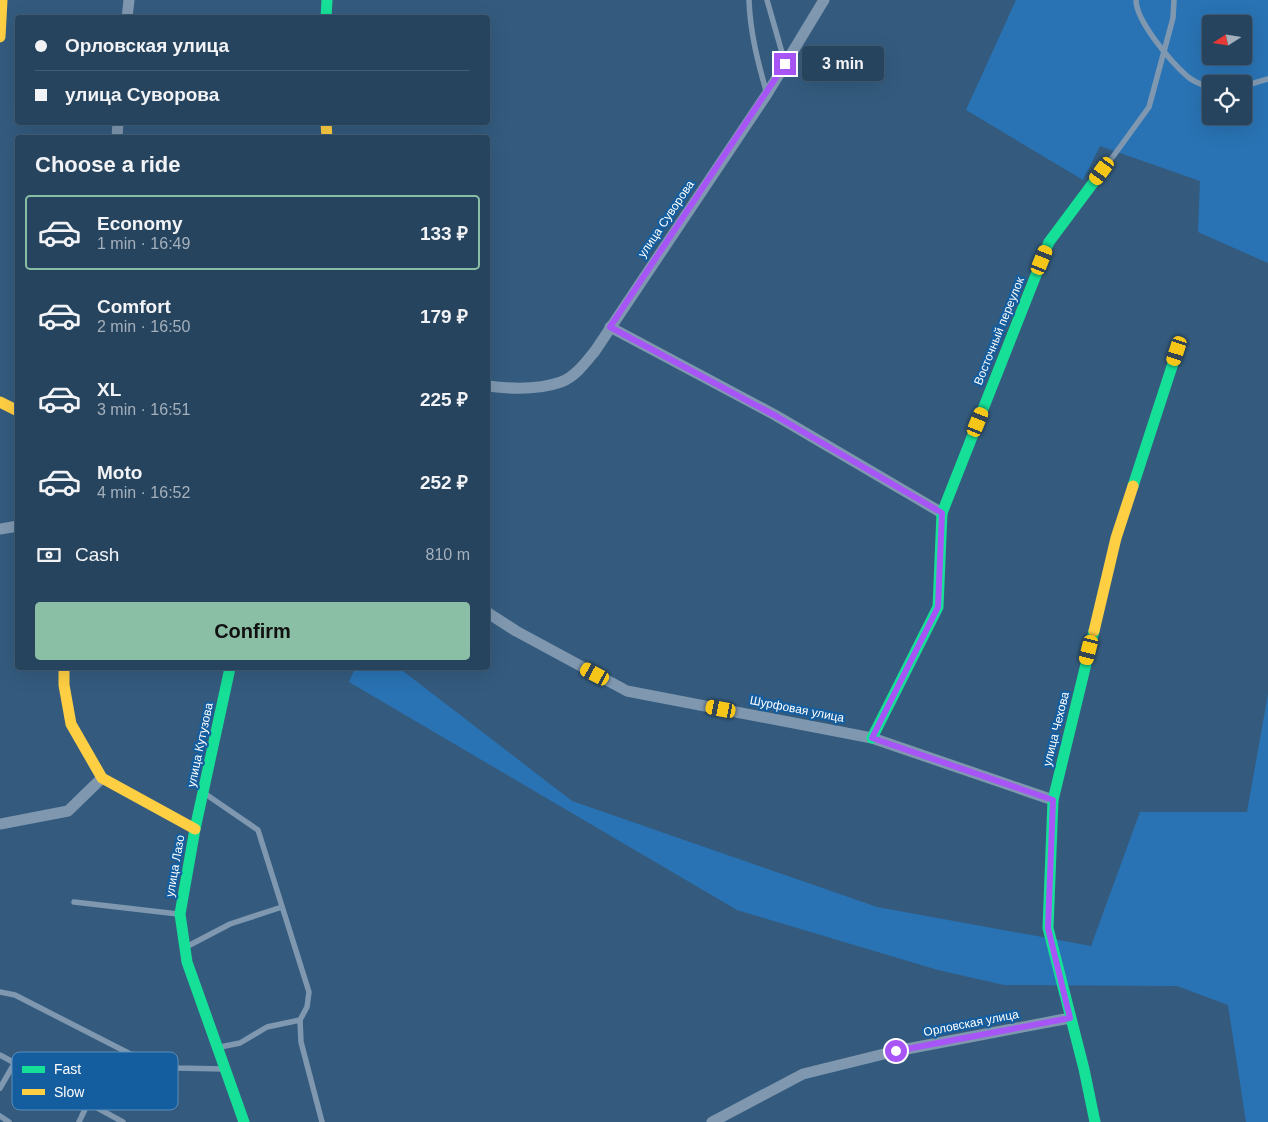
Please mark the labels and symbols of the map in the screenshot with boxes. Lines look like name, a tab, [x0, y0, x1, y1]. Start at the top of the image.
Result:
north arrow	[1202, 15, 1252, 65]
callout: 3 min	[802, 46, 885, 82]
route end	[774, 53, 796, 75]
car	[1087, 154, 1116, 188]
street label: улица Суворова	[635, 177, 697, 260]
car	[1029, 243, 1054, 277]
street label: Восточный переулок	[971, 274, 1027, 387]
car	[1165, 334, 1188, 368]
car	[965, 405, 990, 439]
car	[1078, 634, 1099, 666]
car	[578, 660, 611, 688]
street label: улица Чехова	[1040, 690, 1072, 768]
street label: Шурфовая улица	[749, 693, 846, 725]
car	[704, 699, 737, 719]
street label: улица Кутузова	[184, 701, 216, 788]
street label: улица Лазо	[163, 834, 187, 898]
street label: Орловская улица	[922, 1007, 1020, 1039]
route start	[885, 1040, 907, 1062]
legend	[12, 1052, 178, 1110]
text: Fast	[54, 1061, 81, 1077]
text: Slow	[54, 1084, 85, 1100]

